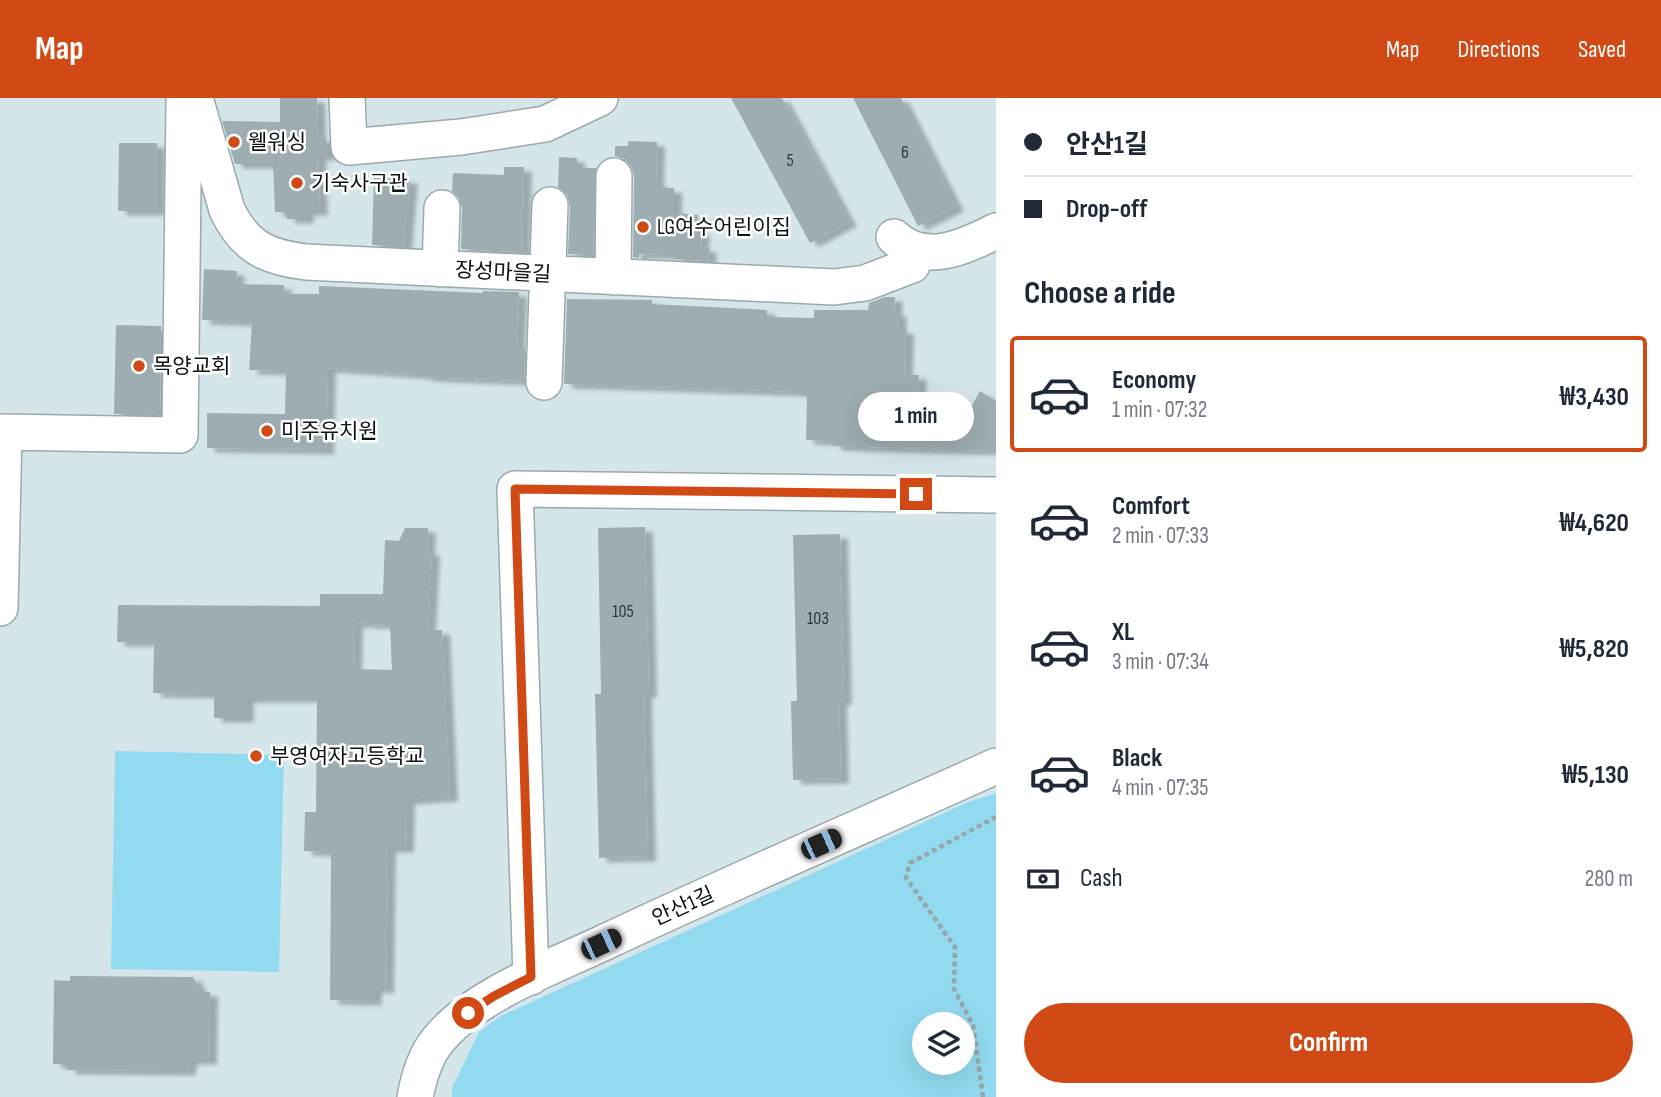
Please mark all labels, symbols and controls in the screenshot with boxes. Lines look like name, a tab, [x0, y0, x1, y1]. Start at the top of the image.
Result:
text: Map	[35, 29, 84, 69]
text: Map	[1386, 35, 1419, 64]
text: Directions	[1457, 35, 1540, 64]
text: Saved	[1578, 35, 1626, 64]
place label: 웰워싱	[248, 130, 306, 155]
text: 안산1길	[1066, 130, 1148, 161]
marker: 웰워싱	[226, 134, 242, 150]
house number: 6	[901, 142, 909, 163]
house number: 5	[786, 150, 794, 171]
place label: 기숙사구관	[311, 171, 408, 196]
marker: 기숙사구관	[289, 175, 305, 191]
text: Drop-off	[1066, 194, 1147, 225]
place label: LG여수어린이집	[657, 215, 791, 240]
marker: LG여수어린이집	[635, 219, 651, 235]
street label: 장성마을길	[454, 257, 552, 288]
text: Choose a ride	[1024, 274, 1176, 313]
place label: 목양교회	[153, 354, 230, 379]
marker: 목양교회	[131, 358, 147, 374]
icon: car	[1028, 363, 1091, 426]
text: Economy	[1112, 365, 1196, 396]
text: ₩3,430	[1560, 382, 1629, 413]
callout: 1 min	[858, 392, 974, 442]
text: 1 min · 07:32	[1112, 396, 1207, 424]
text: 1 min	[895, 402, 937, 430]
place label: 미주유치원	[281, 419, 378, 444]
marker: 미주유치원	[259, 423, 275, 439]
route end	[900, 478, 932, 510]
icon: car	[1028, 489, 1091, 552]
text: Comfort	[1112, 491, 1190, 522]
text: ₩4,620	[1560, 508, 1629, 539]
text: 2 min · 07:33	[1112, 522, 1209, 550]
house number: 105	[612, 601, 634, 622]
house number: 103	[807, 608, 829, 629]
icon: car	[1028, 615, 1091, 678]
text: XL	[1112, 617, 1134, 648]
text: ₩5,820	[1560, 634, 1629, 665]
text: 3 min · 07:34	[1112, 648, 1209, 676]
icon: car	[1028, 741, 1091, 804]
text: Black	[1112, 743, 1162, 774]
place label: 부영여자고등학교	[270, 744, 425, 769]
marker: 부영여자고등학교	[248, 748, 264, 764]
text: ₩5,130	[1562, 760, 1629, 791]
text: 4 min · 07:35	[1112, 774, 1209, 802]
car	[798, 826, 845, 862]
icon: cash	[1024, 860, 1062, 898]
text: Cash	[1080, 863, 1123, 894]
text: 280 m	[1585, 865, 1633, 893]
street label: 안산1길	[648, 882, 718, 931]
car	[578, 926, 625, 962]
route start	[452, 997, 484, 1029]
button: Confirm	[1024, 1003, 1633, 1083]
map controls	[912, 1012, 975, 1075]
button: layers	[912, 1012, 975, 1075]

